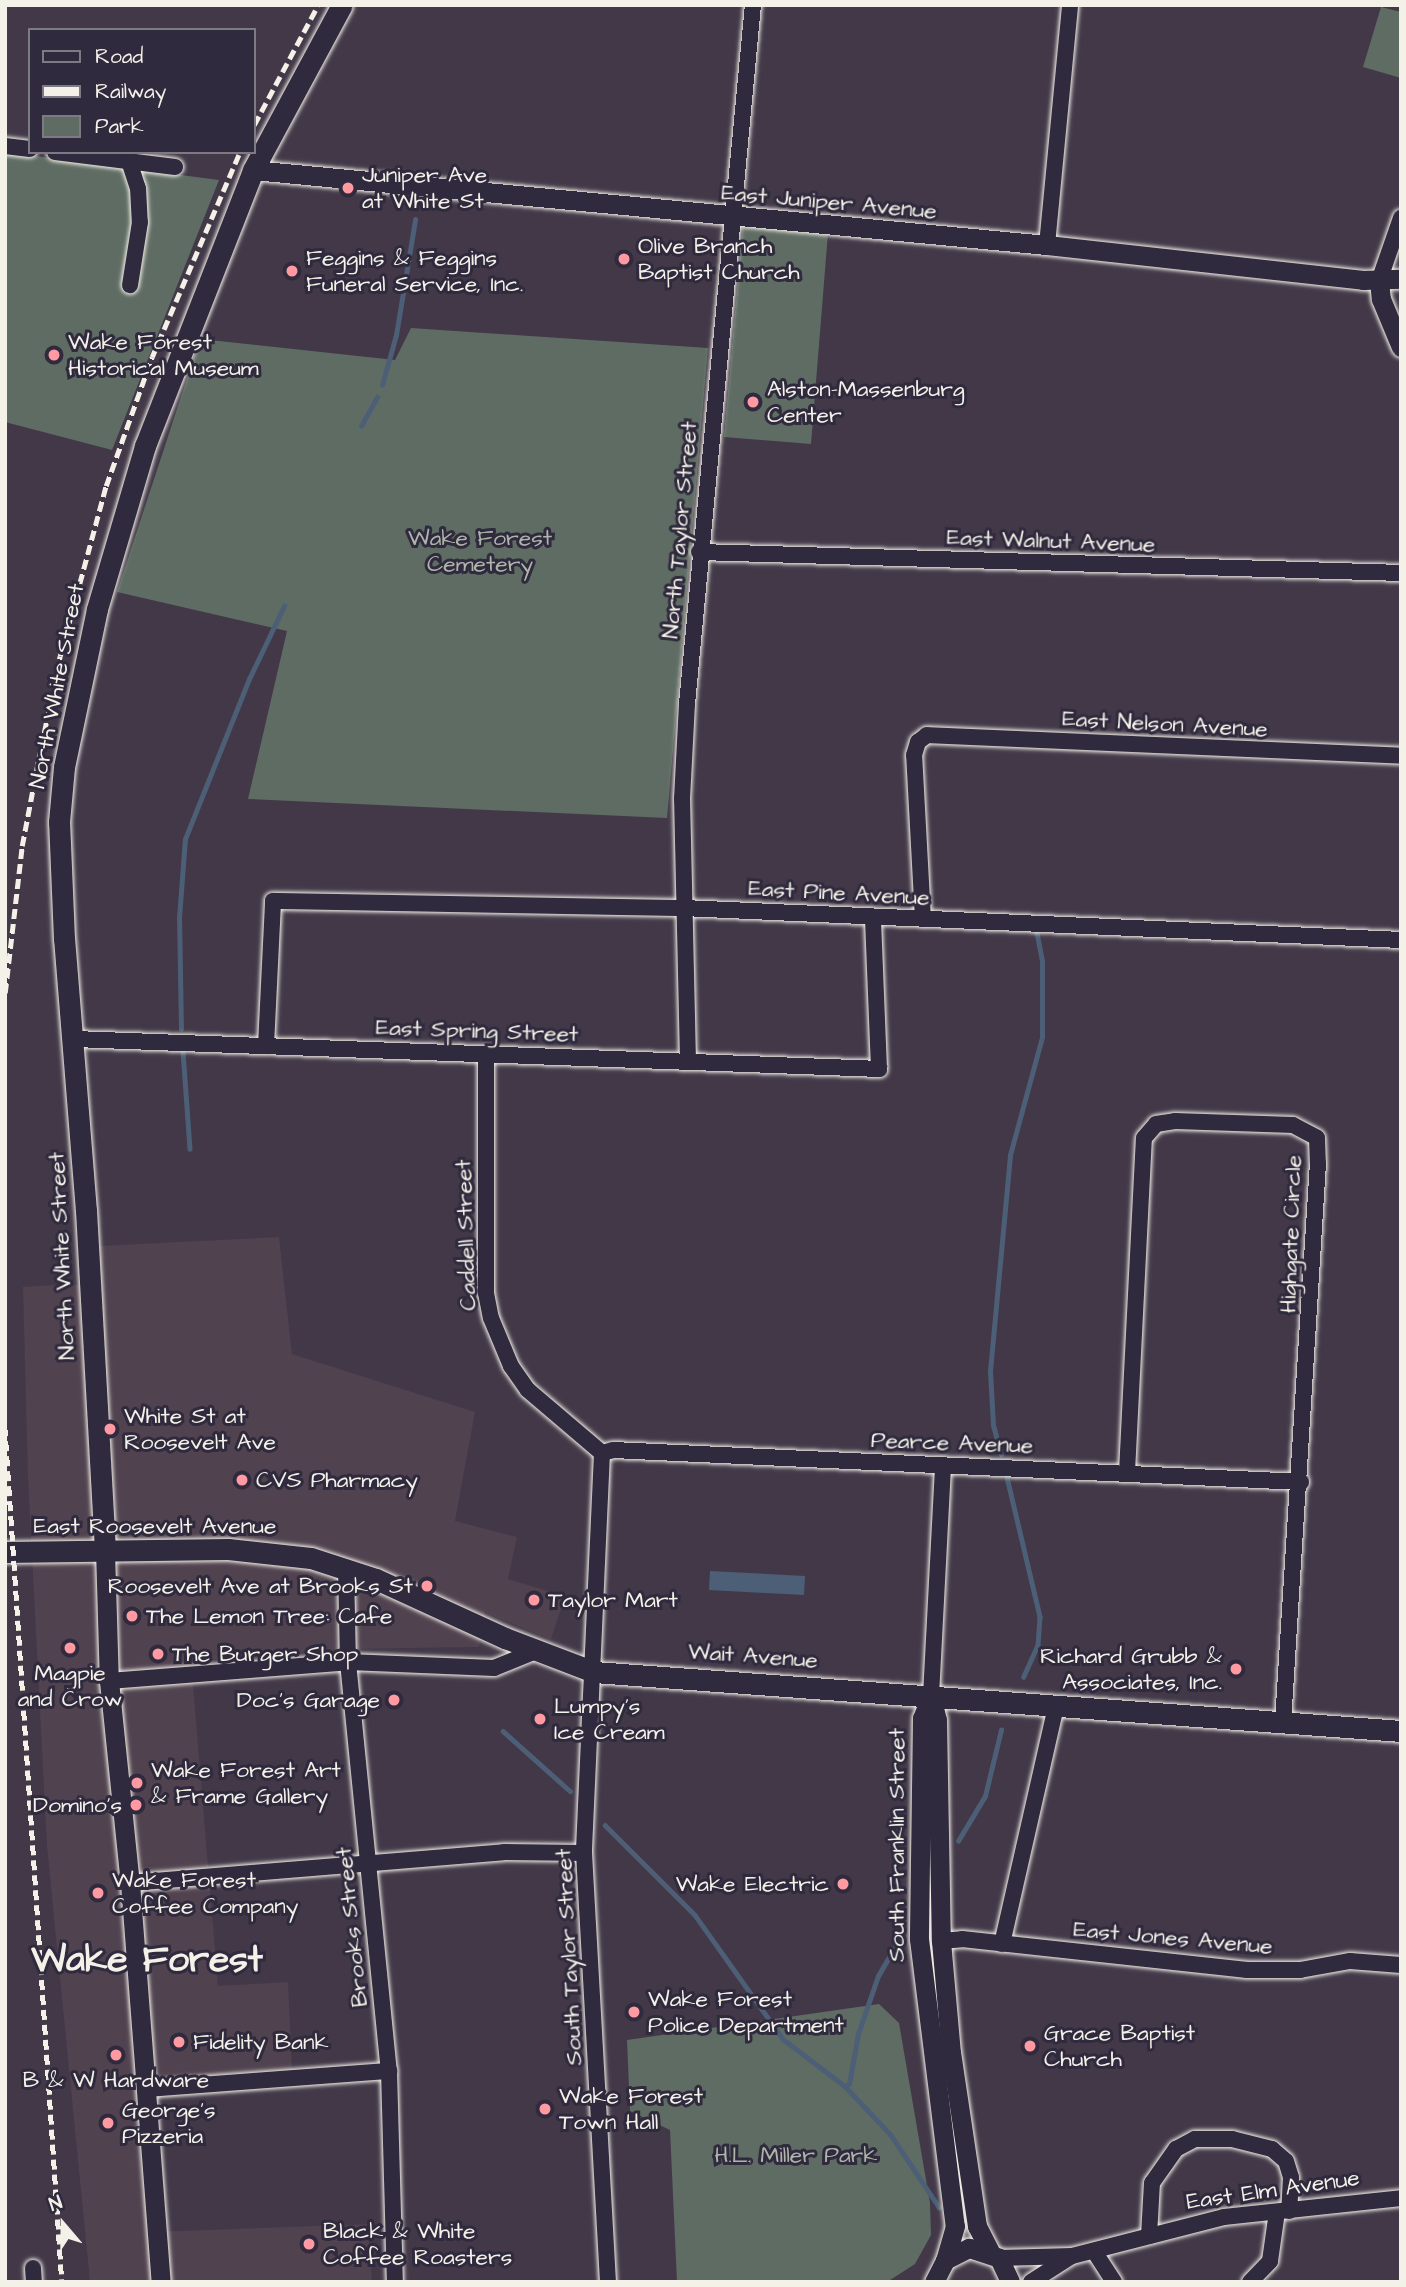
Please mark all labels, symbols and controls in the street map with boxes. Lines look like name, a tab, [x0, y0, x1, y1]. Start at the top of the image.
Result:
legend	[28, 28, 256, 154]
text: Road	[95, 42, 143, 71]
text: Railway	[95, 77, 166, 106]
text: Park	[95, 112, 144, 141]
place label: Juniper Ave at White St	[362, 161, 487, 215]
street label: East Juniper Avenue	[720, 179, 938, 225]
marker: Juniper Ave at White St	[340, 180, 356, 196]
place label: Olive Branch Baptist Church	[638, 232, 800, 286]
place label: Feggins & Feggins Funeral Service, Inc.	[306, 244, 523, 298]
marker: Olive Branch Baptist Church	[616, 251, 632, 267]
marker: Feggins & Feggins Funeral Service, Inc.	[284, 263, 300, 279]
place label: Wake Forest Historical Museum	[68, 328, 259, 382]
marker: Wake Forest Historical Museum	[46, 347, 62, 363]
place label: Alston-Massenburg Center	[767, 375, 965, 429]
marker: Alston-Massenburg Center	[745, 394, 761, 410]
street label: North Taylor Street	[657, 420, 703, 640]
park label: Wake Forest Cemetery	[408, 524, 552, 578]
street label: East Walnut Avenue	[946, 524, 1156, 558]
street label: North White Street	[24, 581, 90, 791]
street label: East Nelson Avenue	[1062, 705, 1268, 743]
street label: East Pine Avenue	[748, 874, 930, 912]
street label: East Spring Street	[375, 1014, 579, 1048]
street label: North White Street	[43, 1151, 81, 1361]
street label: Highgate Circle	[1274, 1154, 1308, 1314]
street label: Caddell Street	[450, 1159, 482, 1311]
place label: White St at Roosevelt Ave	[124, 1402, 276, 1456]
marker: White St at Roosevelt Ave	[102, 1421, 118, 1437]
street label: Pearce Avenue	[870, 1426, 1034, 1460]
place label: CVS Pharmacy	[256, 1466, 418, 1494]
marker: CVS Pharmacy	[234, 1472, 250, 1488]
street label: East Roosevelt Avenue	[34, 1512, 276, 1540]
place label: Roosevelt Ave at Brooks St	[108, 1572, 413, 1600]
marker: Roosevelt Ave at Brooks St	[419, 1578, 435, 1594]
place label: Taylor Mart	[548, 1586, 678, 1614]
marker: Taylor Mart	[526, 1592, 542, 1608]
place label: The Lemon Tree: Cafe	[146, 1602, 392, 1630]
marker: The Lemon Tree: Cafe	[124, 1608, 140, 1624]
street label: Wait Avenue	[687, 1638, 819, 1674]
marker: Magpie and Crow	[62, 1640, 78, 1656]
place label: The Burger Shop	[172, 1640, 358, 1668]
place label: Richard Grubb & Associates, Inc.	[1040, 1642, 1222, 1696]
marker: The Burger Shop	[150, 1646, 166, 1662]
place label: Magpie and Crow	[18, 1659, 122, 1713]
marker: Richard Grubb & Associates, Inc.	[1228, 1661, 1244, 1677]
place label: Doc's Garage	[237, 1686, 380, 1714]
marker: Doc's Garage	[386, 1692, 402, 1708]
place label: Lumpy's Ice Cream	[554, 1692, 665, 1746]
marker: Lumpy's Ice Cream	[532, 1711, 548, 1727]
street label: South Franklin Street	[883, 1728, 911, 1962]
place label: Wake Forest Art & Frame Gallery	[151, 1756, 341, 1810]
marker: Wake Forest Art & Frame Gallery	[129, 1775, 145, 1791]
place label: Domino's	[33, 1791, 122, 1819]
marker: Domino's	[128, 1797, 144, 1813]
street label: Brooks Street	[330, 1846, 374, 2008]
street label: South Taylor Street	[550, 1848, 588, 2066]
place label: Wake Forest Coffee Company	[112, 1866, 298, 1920]
place label: Wake Electric	[676, 1870, 829, 1898]
marker: Wake Electric	[835, 1876, 851, 1892]
marker: Wake Forest Coffee Company	[90, 1885, 106, 1901]
street label: East Jones Avenue	[1072, 1916, 1274, 1960]
district label: Wake Forest	[31, 1939, 263, 1983]
place label: Wake Forest Police Department	[648, 1985, 844, 2039]
marker: Wake Forest Police Department	[626, 2004, 642, 2020]
place label: Grace Baptist Church	[1044, 2019, 1195, 2073]
place label: Fidelity Bank	[193, 2028, 329, 2056]
marker: Fidelity Bank	[171, 2034, 187, 2050]
marker: Grace Baptist Church	[1022, 2038, 1038, 2054]
marker: B & W Hardware	[108, 2047, 124, 2063]
place label: B & W Hardware	[23, 2066, 209, 2094]
place label: Wake Forest Town Hall	[559, 2082, 703, 2136]
place label: George's Pizzeria	[122, 2096, 216, 2150]
marker: Wake Forest Town Hall	[537, 2101, 553, 2117]
marker: George's Pizzeria	[100, 2115, 116, 2131]
park label: H.L. Miller Park	[715, 2141, 877, 2169]
street label: East Elm Avenue	[1185, 2164, 1361, 2216]
north arrow	[28, 2189, 98, 2259]
text: N	[45, 2189, 66, 2219]
place label: Black & White Coffee Roasters	[323, 2217, 512, 2271]
marker: Black & White Coffee Roasters	[301, 2236, 317, 2252]

